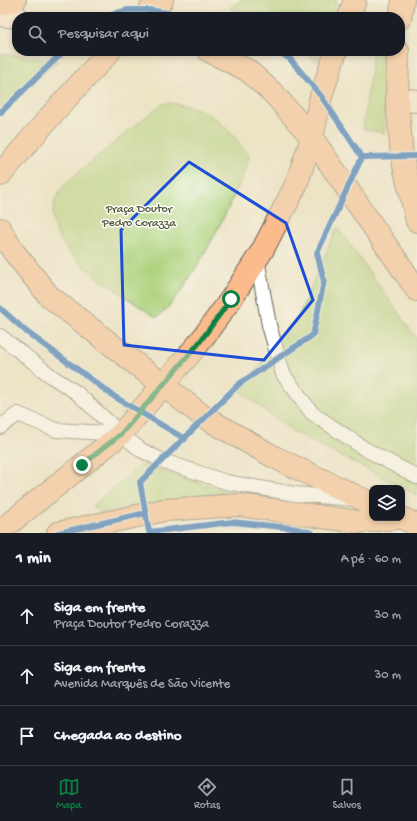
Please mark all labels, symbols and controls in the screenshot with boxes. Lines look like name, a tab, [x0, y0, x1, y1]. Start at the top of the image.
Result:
search box	[12, 12, 405, 56]
icon: search	[26, 23, 48, 45]
text: Pesquisar aqui	[58, 25, 149, 43]
park label: Praça Doutor Pedro Corazza	[101, 203, 176, 231]
route start	[222, 290, 240, 308]
route end	[73, 456, 91, 474]
map controls	[369, 485, 405, 521]
button: layers	[369, 485, 405, 521]
text: 1 min	[16, 549, 51, 569]
text: A pé · 60 m	[341, 552, 401, 567]
text: Siga em frente	[54, 599, 145, 617]
icon: ahead	[16, 605, 38, 627]
text: 30 m	[375, 608, 401, 623]
text: Praça Doutor Pedro Corazza	[54, 617, 209, 632]
text: Siga em frente	[54, 659, 145, 677]
icon: ahead	[16, 665, 38, 687]
text: 30 m	[375, 668, 401, 683]
text: Avenida Marquês de São Vicente	[54, 677, 230, 692]
icon: arrive	[16, 725, 38, 747]
text: Chegada ao destino	[54, 727, 181, 745]
tab: Mapa	[56, 776, 81, 812]
tab: Rotas	[194, 776, 220, 812]
tab: Salvos	[333, 776, 361, 812]

